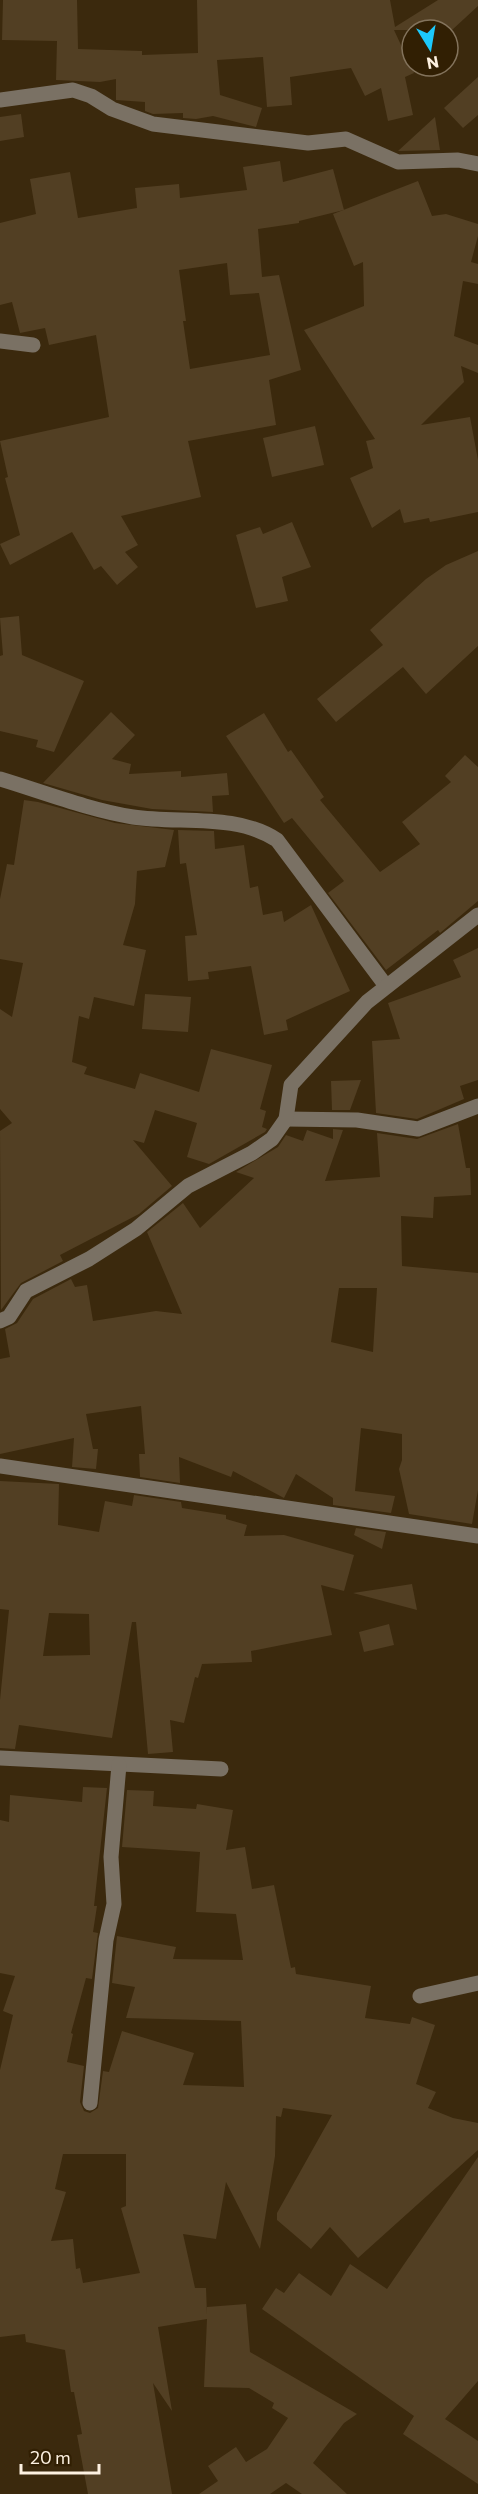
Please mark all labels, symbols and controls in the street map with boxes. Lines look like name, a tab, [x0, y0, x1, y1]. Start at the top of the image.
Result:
north arrow	[400, 18, 460, 78]
text: N	[425, 53, 441, 74]
scale bar	[21, 2437, 99, 2475]
text: 20 m	[30, 2446, 71, 2468]

